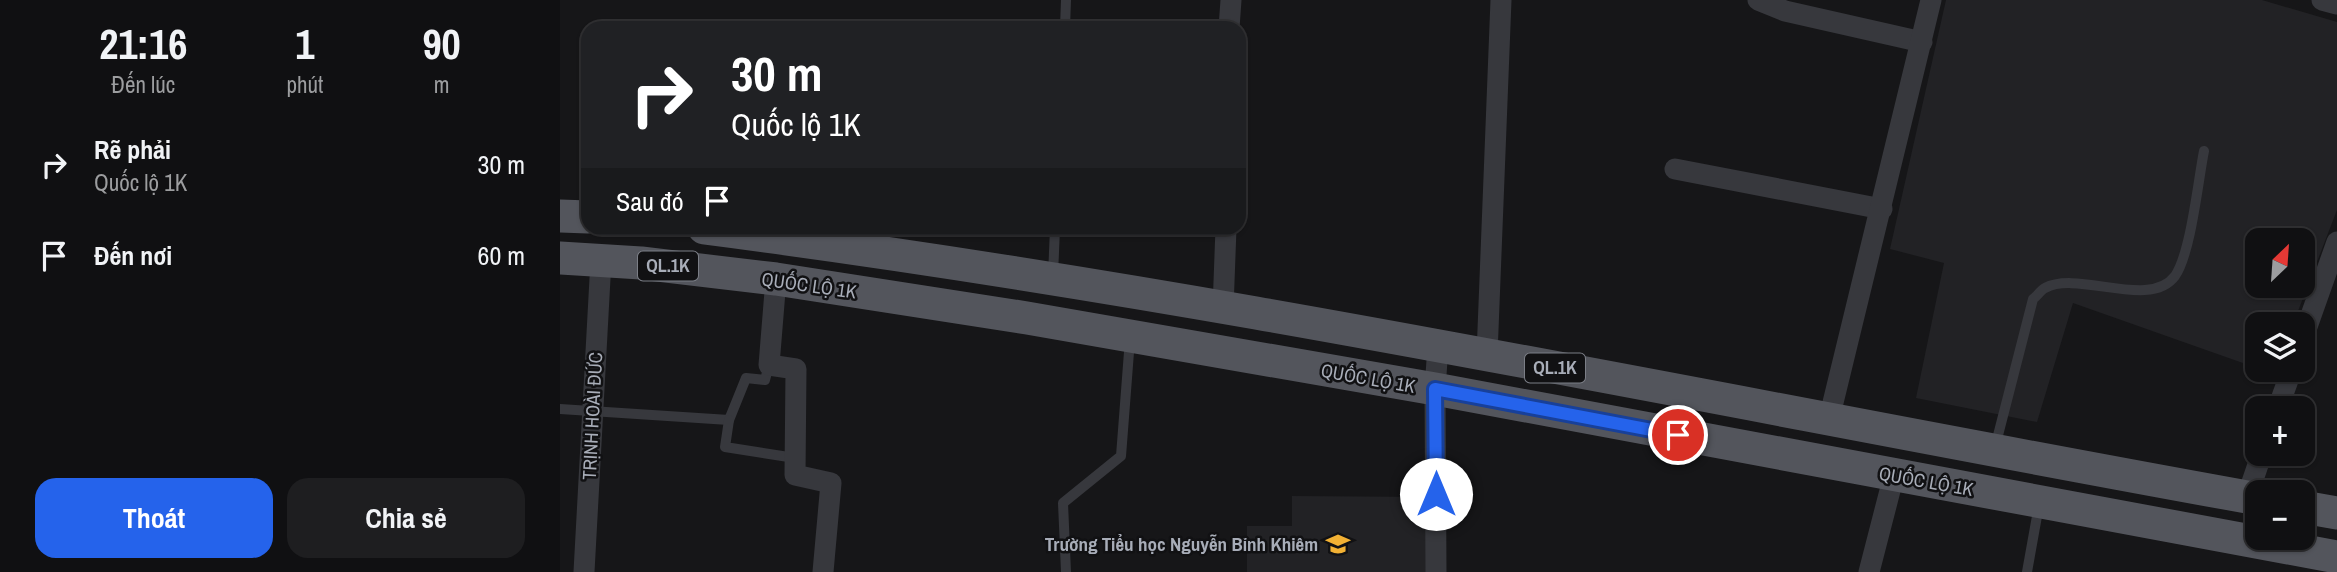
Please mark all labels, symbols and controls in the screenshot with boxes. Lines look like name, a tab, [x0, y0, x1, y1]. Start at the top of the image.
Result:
text: 21:16	[99, 16, 187, 72]
text: 1	[295, 16, 314, 72]
text: 90	[422, 16, 461, 72]
text: 30 m	[731, 40, 823, 106]
icon: right	[616, 49, 707, 140]
text: Đến lúc	[111, 69, 175, 100]
text: phút	[287, 69, 323, 100]
text: m	[434, 69, 449, 100]
text: Quốc lộ 1K	[731, 103, 861, 146]
text: Rẽ phải	[94, 132, 171, 167]
icon: right	[35, 146, 73, 184]
text: 30 m	[478, 147, 525, 182]
text: Quốc lộ 1K	[94, 167, 187, 198]
icon: arrive	[698, 182, 736, 220]
text: Sau đó	[616, 184, 684, 219]
north arrow	[2245, 228, 2315, 298]
map controls	[2245, 228, 2315, 550]
icon: arrive	[35, 237, 73, 275]
text: Đến nơi	[94, 238, 172, 273]
text: 60 m	[478, 238, 525, 273]
road number: QL.1K	[638, 252, 698, 280]
street label: QUỐC LỘ 1K	[760, 265, 859, 305]
button: layers	[2245, 312, 2315, 382]
street label: TRỊNH HOÀI ĐỨC	[576, 351, 608, 481]
road number: QL.1K	[1525, 354, 1585, 382]
street label: QUỐC LỘ 1K	[1319, 357, 1418, 399]
button: +	[2245, 396, 2315, 466]
pin	[1648, 405, 1708, 465]
icon: arrive	[1659, 416, 1697, 454]
position arrow	[1399, 457, 1473, 531]
street label: QUỐC LỘ 1K	[1877, 460, 1976, 502]
button: Thoát	[35, 478, 273, 558]
button: Chia sẻ	[287, 478, 525, 558]
button: −	[2245, 480, 2315, 550]
school or university icon: Trường Tiểu học Nguyễn Bỉnh Khiêm	[1324, 530, 1352, 558]
place label: Trường Tiểu học Nguyễn Bỉnh Khiêm	[1045, 531, 1318, 557]

